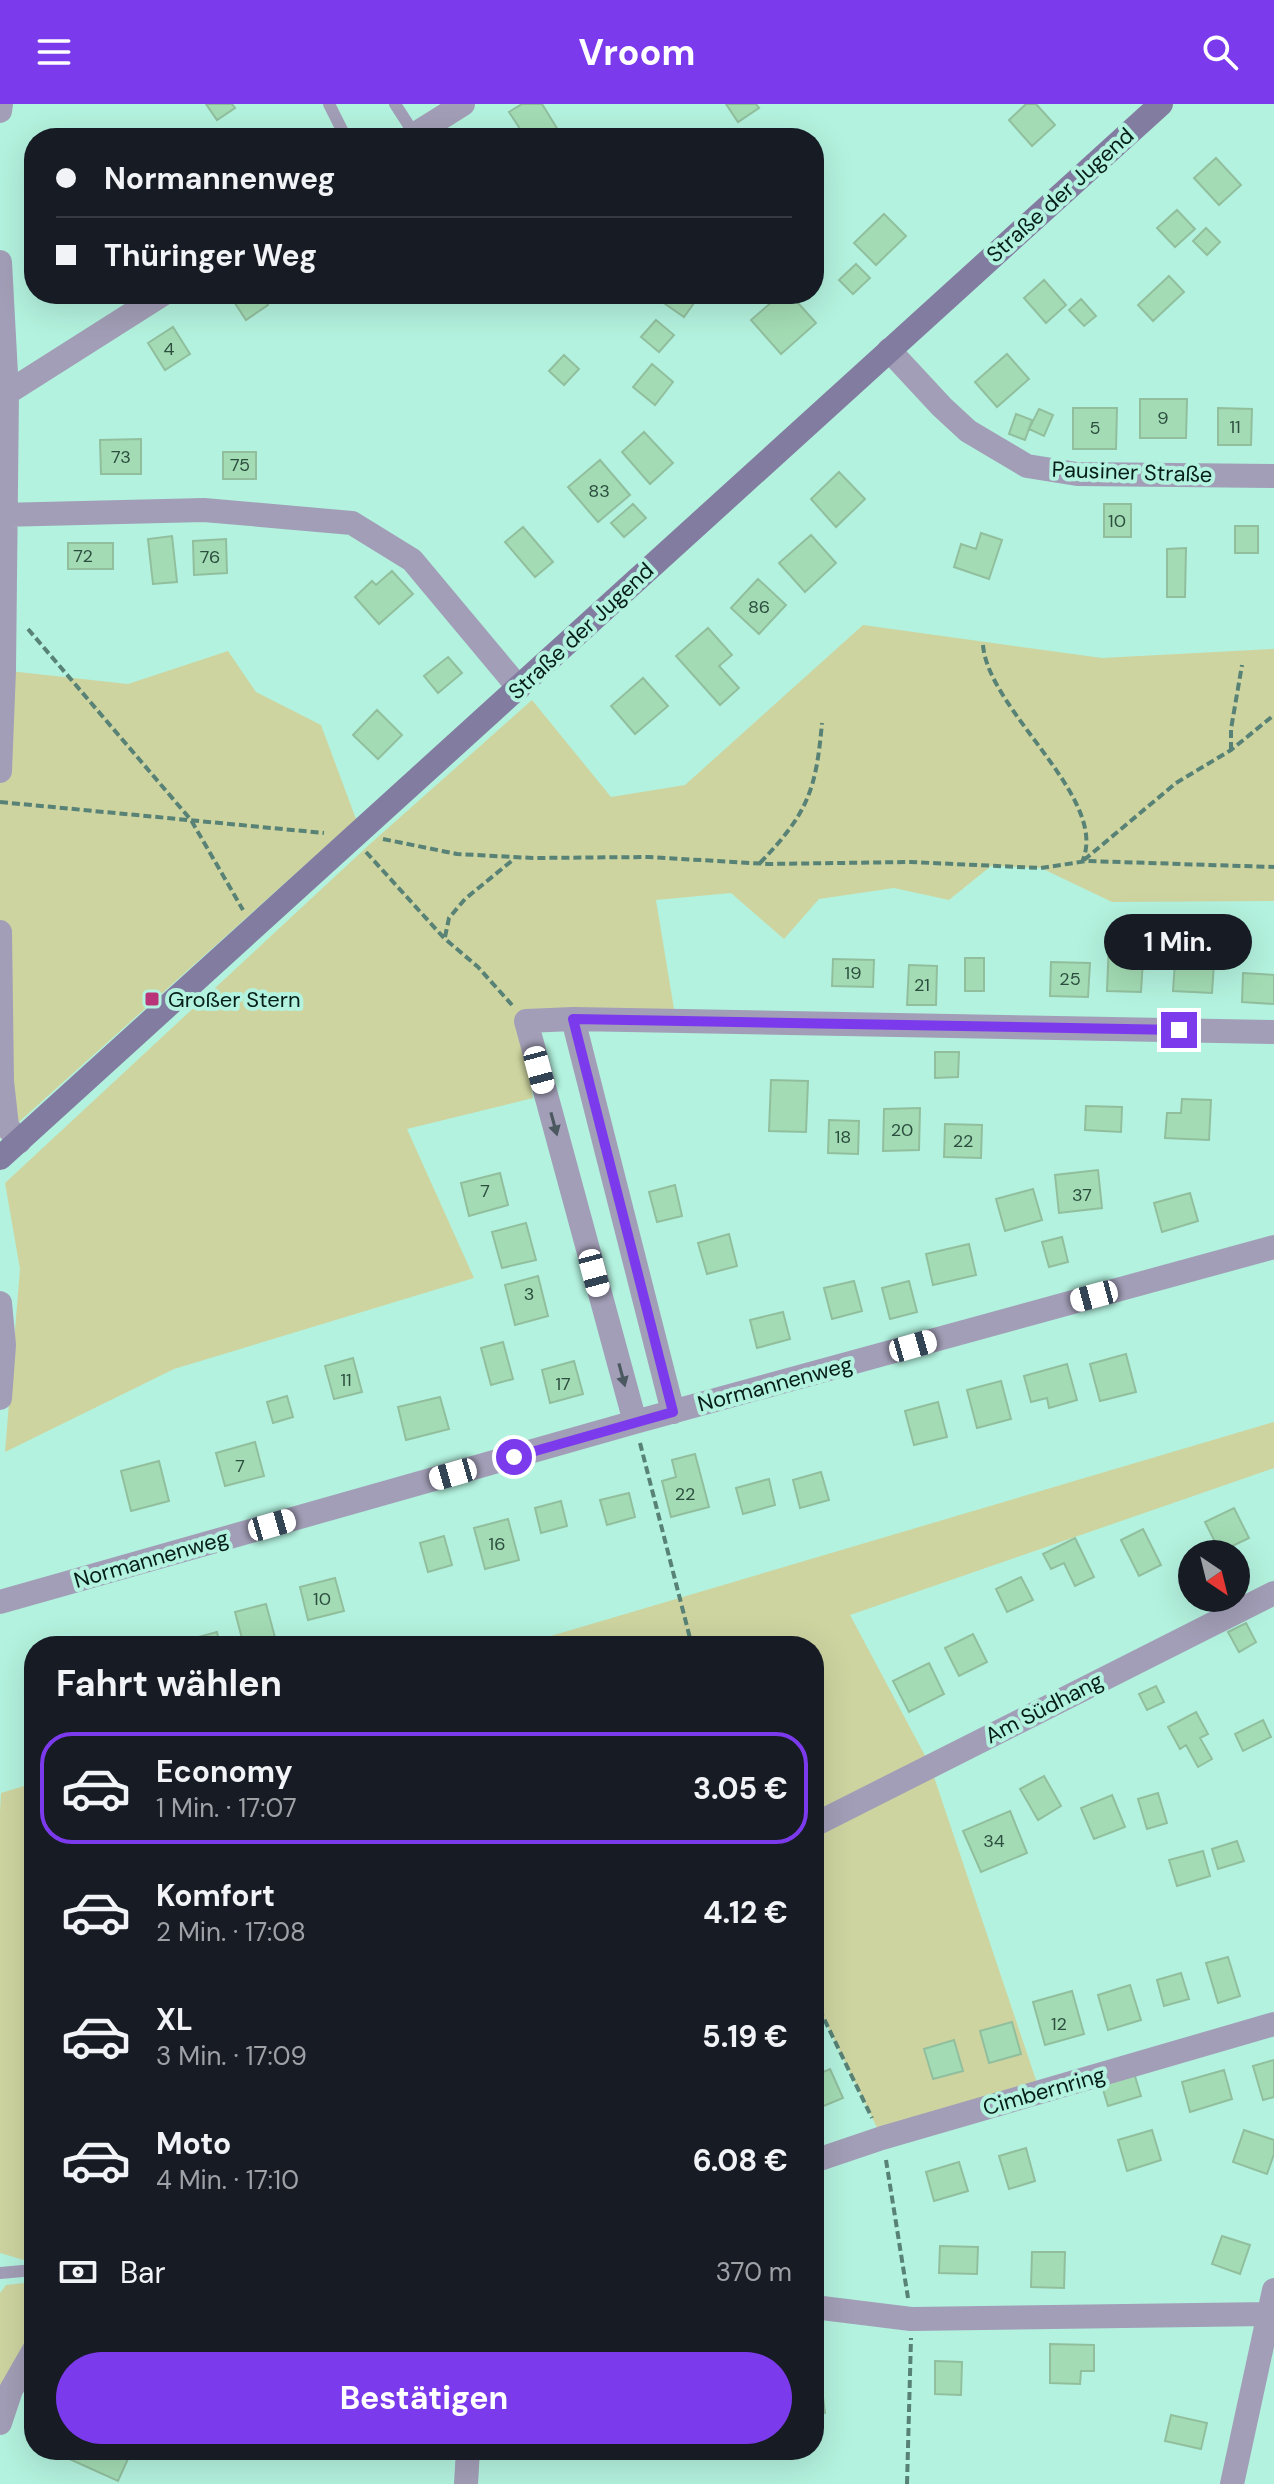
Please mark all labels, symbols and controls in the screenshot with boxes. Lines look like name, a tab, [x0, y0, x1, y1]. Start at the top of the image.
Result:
text: Vroom	[579, 29, 695, 76]
icon: menu	[32, 30, 76, 74]
icon: search	[1198, 30, 1242, 74]
street label: Straße der Jugend	[980, 121, 1140, 269]
text: Normannenweg	[104, 159, 335, 198]
text: Thüringer Weg	[104, 236, 317, 275]
house number: 4	[164, 337, 175, 361]
house number: 9	[1157, 406, 1169, 430]
house number: 11	[1229, 415, 1241, 439]
house number: 5	[1090, 416, 1100, 440]
house number: 73	[111, 445, 131, 469]
house number: 75	[230, 453, 250, 477]
street label: Pausiner Straße	[1051, 455, 1213, 489]
house number: 83	[588, 479, 610, 503]
house number: 10	[1108, 509, 1126, 533]
house number: 72	[73, 544, 93, 568]
house number: 76	[200, 545, 220, 569]
street label: Straße der Jugend	[502, 556, 660, 706]
house number: 86	[748, 595, 770, 619]
callout: 1 Min.	[1105, 914, 1253, 970]
text: 1 Min.	[1144, 925, 1212, 959]
house number: 19	[845, 961, 861, 985]
house number: 25	[1059, 967, 1081, 991]
house number: 21	[914, 973, 930, 997]
place label: Großer Stern	[168, 985, 301, 1014]
marker: Großer Stern	[143, 990, 161, 1008]
route end	[1161, 1012, 1197, 1048]
car	[521, 1044, 557, 1096]
one-way arrow	[548, 1112, 561, 1136]
house number: 20	[891, 1118, 913, 1142]
house number: 18	[835, 1125, 851, 1149]
house number: 22	[953, 1129, 973, 1153]
house number: 7	[480, 1179, 490, 1203]
house number: 37	[1072, 1183, 1092, 1207]
car	[576, 1247, 612, 1299]
car	[1068, 1278, 1120, 1314]
house number: 3	[524, 1282, 534, 1306]
car	[887, 1328, 939, 1364]
street label: Normannenweg	[694, 1349, 856, 1419]
one-way arrow	[616, 1363, 629, 1387]
house number: 11	[340, 1368, 352, 1392]
house number: 17	[555, 1372, 571, 1396]
route start	[496, 1439, 532, 1475]
house number: 7	[235, 1454, 245, 1478]
car	[427, 1456, 479, 1492]
house number: 22	[675, 1482, 695, 1506]
car	[246, 1507, 298, 1543]
street label: Normannenweg	[70, 1523, 232, 1595]
house number: 16	[489, 1532, 505, 1556]
north arrow	[1178, 1540, 1250, 1612]
map controls	[1178, 1540, 1250, 1612]
house number: 10	[313, 1587, 331, 1611]
text: Fahrt wählen	[56, 1660, 282, 1707]
street label: Am Südhang	[980, 1666, 1108, 1750]
icon: car	[60, 1752, 132, 1824]
text: Economy	[156, 1752, 293, 1791]
text: 3.05 €	[693, 1769, 788, 1808]
text: 1 Min. · 17:07	[156, 1791, 297, 1825]
house number: 34	[983, 1829, 1005, 1853]
icon: car	[60, 1876, 132, 1948]
text: Komfort	[156, 1876, 275, 1915]
text: 4.12 €	[703, 1893, 788, 1932]
text: 2 Min. · 17:08	[156, 1915, 306, 1949]
icon: car	[60, 2000, 132, 2072]
text: XL	[156, 2000, 193, 2039]
house number: 12	[1051, 2012, 1067, 2036]
text: 5.19 €	[702, 2017, 788, 2056]
text: 3 Min. · 17:09	[156, 2039, 307, 2073]
street label: Cimbernring	[979, 2060, 1109, 2122]
icon: car	[60, 2124, 132, 2196]
text: Moto	[156, 2124, 231, 2163]
text: 6.08 €	[693, 2141, 788, 2180]
text: 4 Min. · 17:10	[156, 2163, 299, 2197]
icon: cash	[56, 2250, 100, 2294]
text: Bar	[120, 2253, 166, 2292]
text: 370 m	[716, 2255, 792, 2289]
button: Bestätigen	[56, 2352, 792, 2444]

